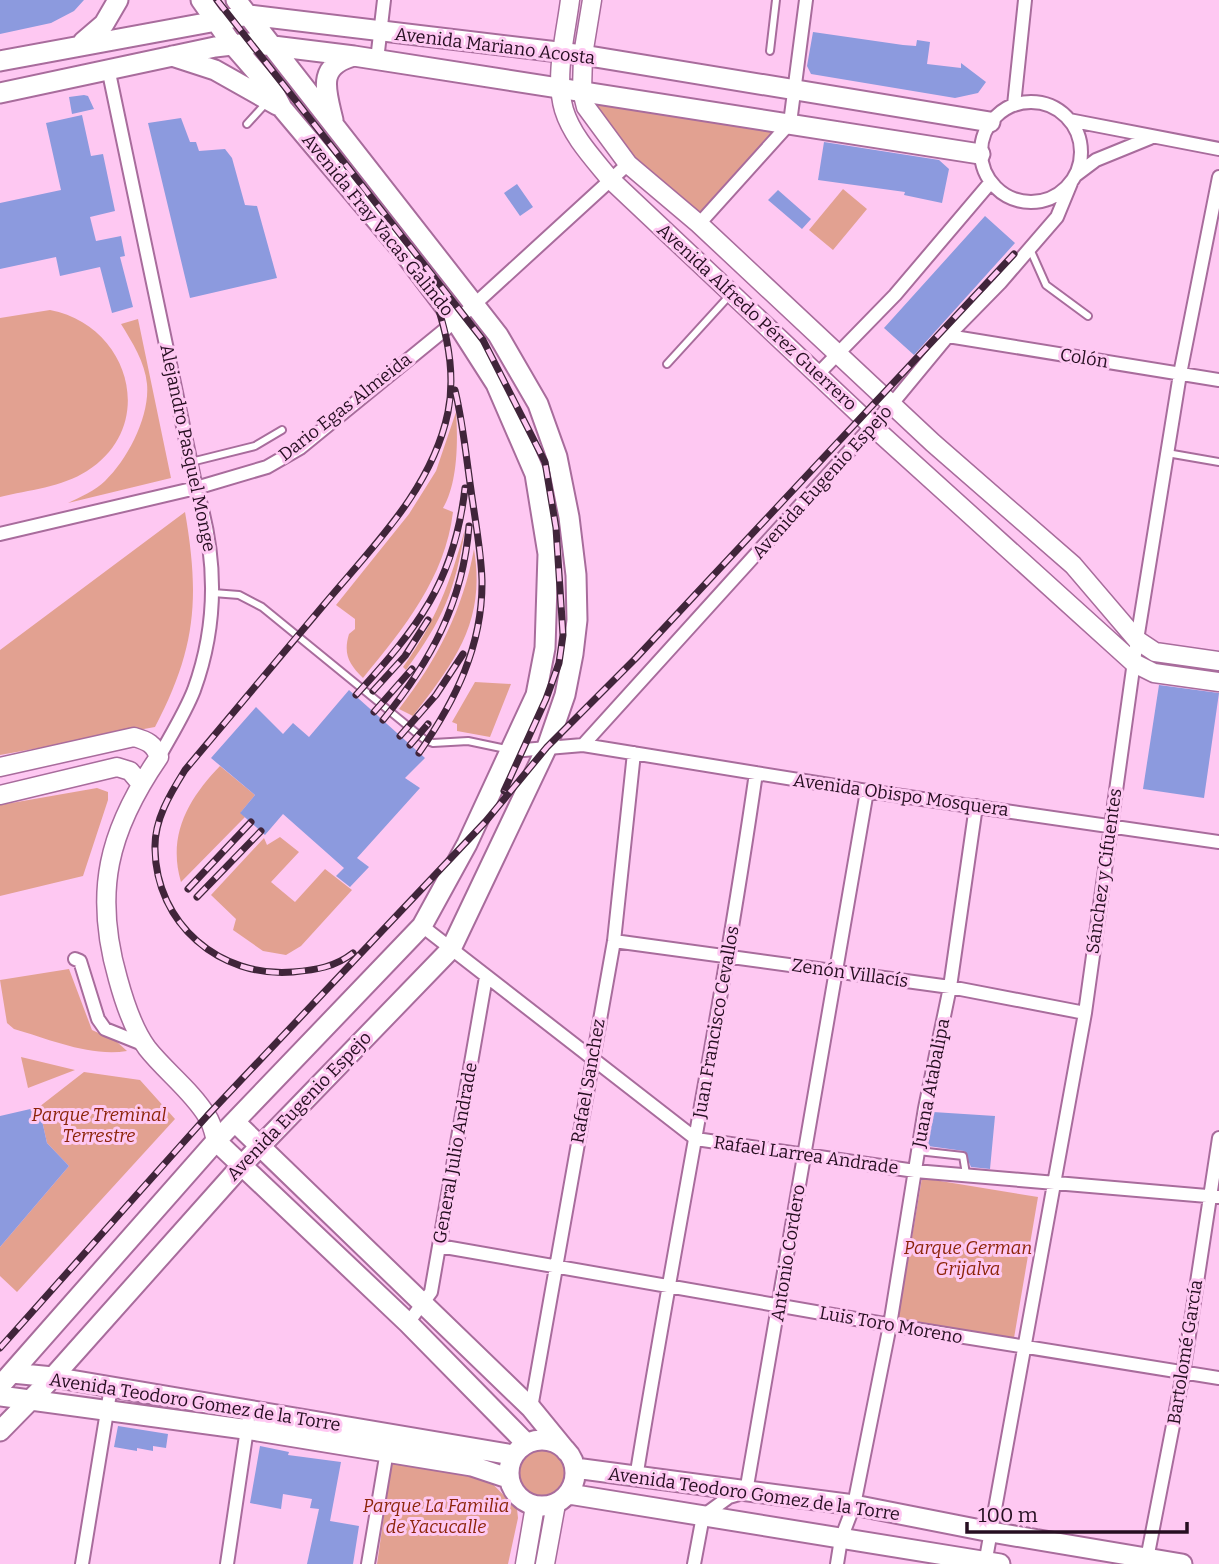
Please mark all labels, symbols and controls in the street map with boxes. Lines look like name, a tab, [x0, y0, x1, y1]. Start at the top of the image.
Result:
street label: Avenida Mariano Acosta	[394, 23, 597, 69]
street label: Avenida Fray Vacas Galindo	[297, 129, 459, 321]
street label: Avenida Alfredo Pérez Guerrero	[653, 219, 861, 415]
street label: Alejandro Pasquel Monge	[155, 342, 221, 554]
street label: Colón	[1058, 343, 1110, 373]
street label: Dario Egas Almeida	[274, 348, 416, 466]
street label: Avenida Eugenio Espejo	[747, 401, 897, 563]
street label: Avenida Obispo Mosquera	[792, 769, 1010, 821]
street label: Sánchez y Cifuentes	[1081, 787, 1127, 955]
street label: Juan Francisco Cevallos	[688, 924, 744, 1121]
street label: Zenón Villacís	[790, 954, 910, 992]
street label: Juana Atabalipa	[907, 1016, 954, 1151]
street label: Rafael Sanchez	[566, 1017, 610, 1145]
street label: Avenida Eugenio Espejo	[222, 1027, 376, 1185]
street label: General Julio Andrade	[428, 1061, 482, 1245]
park label: Parque Treminal Terrestre	[32, 1104, 167, 1147]
street label: Rafael Larrea Andrade	[712, 1131, 900, 1179]
street label: Antonio Cordero	[766, 1183, 810, 1323]
park label: Parque German Grijalva	[904, 1237, 1032, 1280]
street label: Bartolomé García	[1163, 1278, 1207, 1426]
street label: Luis Toro Moreno	[818, 1302, 964, 1348]
street label: Avenida Teodoro Gomez de la Torre	[48, 1368, 342, 1436]
street label: Avenida Teodoro Gomez de la Torre	[607, 1463, 901, 1525]
scale bar	[967, 1490, 1188, 1534]
park label: Parque La Familia de Yacucalle	[363, 1495, 509, 1538]
text: 100 m	[978, 1502, 1038, 1528]

